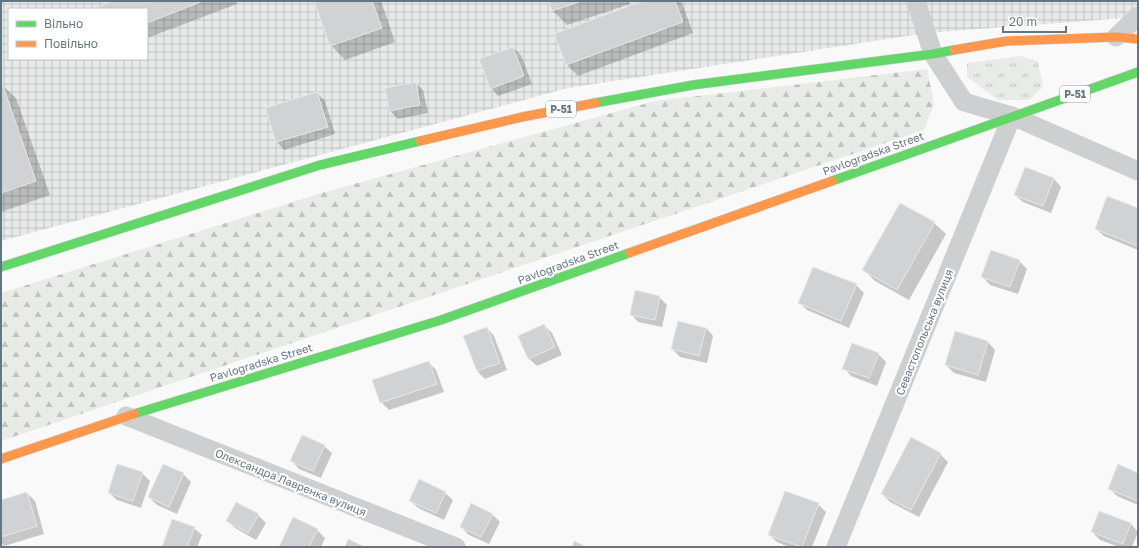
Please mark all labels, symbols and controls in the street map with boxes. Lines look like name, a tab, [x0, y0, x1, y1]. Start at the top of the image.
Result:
legend	[8, 8, 148, 60]
scale bar	[1003, 8, 1066, 34]
text: 20 m	[1009, 14, 1037, 29]
text: Вільно	[44, 16, 83, 31]
text: Повільно	[44, 36, 98, 51]
road number: Р-51	[1060, 86, 1090, 102]
road number: Р-51	[546, 101, 576, 117]
street label: Pavlogradska Street	[821, 129, 925, 177]
street label: Pavlogradska Street	[516, 238, 620, 286]
street label: Севастопольська вулиця	[893, 267, 955, 397]
street label: Pavlogradska Street	[208, 340, 314, 384]
street label: Олександра Лавренка вулиця	[214, 446, 368, 518]

